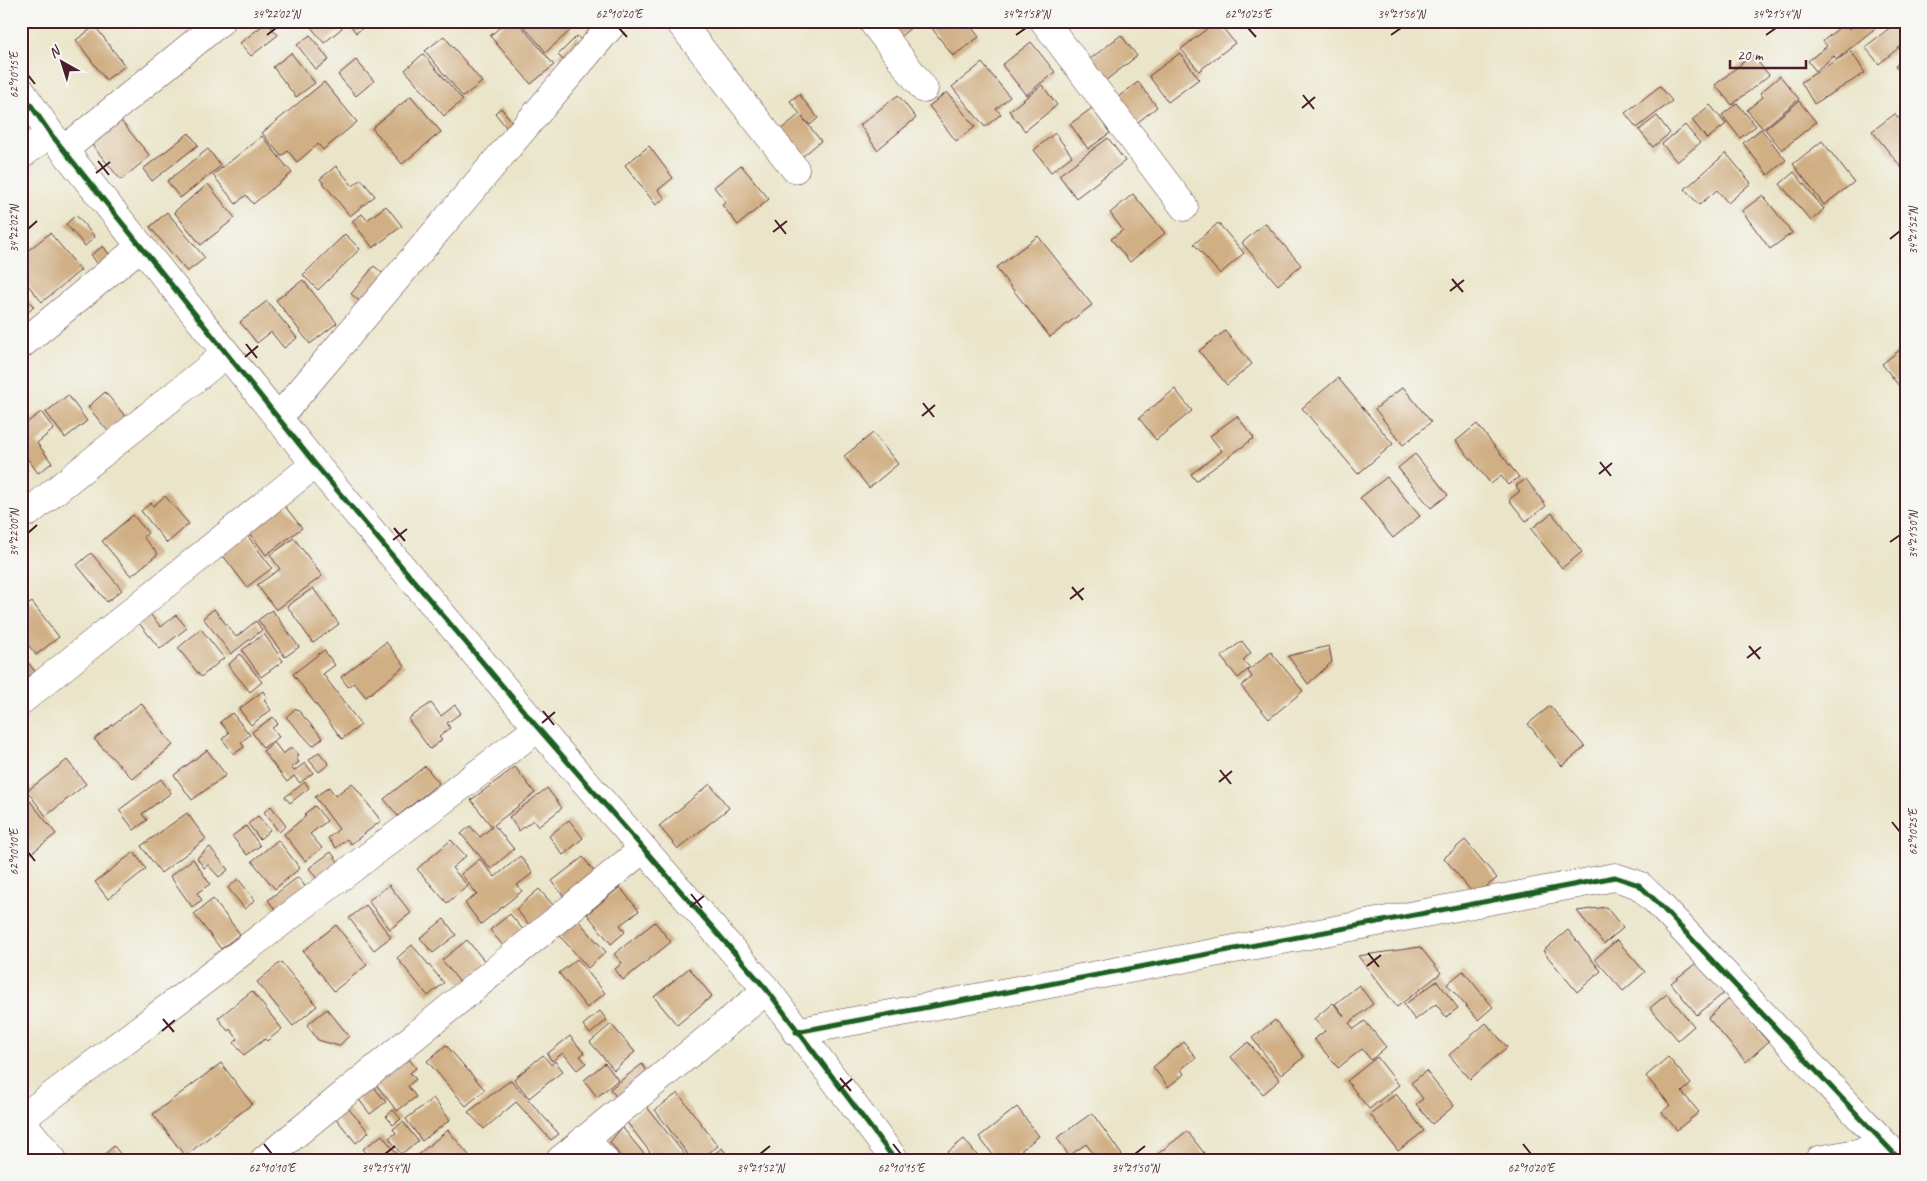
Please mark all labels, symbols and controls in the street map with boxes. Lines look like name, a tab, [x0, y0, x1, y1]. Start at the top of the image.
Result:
text: 34°22'02"N	[252, 6, 301, 22]
text: 62°10'20"E	[596, 6, 644, 22]
text: 34°21'58"N	[1002, 6, 1051, 22]
text: 62°10'25"E	[1225, 6, 1273, 22]
text: 34°21'56"N	[1377, 6, 1426, 22]
text: 34°21'54"N	[1752, 6, 1801, 22]
north arrow	[38, 38, 88, 88]
scale bar	[1730, 38, 1806, 70]
text: N	[45, 41, 65, 62]
text: 20 m	[1737, 46, 1764, 65]
text: 62°10'15"E	[6, 50, 22, 98]
text: 34°22'02"N	[6, 204, 22, 253]
text: 34°21'52"N	[1905, 206, 1921, 255]
text: 34°22'00"N	[6, 508, 22, 557]
text: 34°21'50"N	[1905, 510, 1921, 559]
text: 62°10'25"E	[1905, 807, 1921, 855]
text: 62°10'10"E	[6, 827, 22, 875]
text: 62°10'10"E	[249, 1160, 297, 1176]
text: 34°21'54"N	[361, 1160, 410, 1176]
text: 34°21'52"N	[736, 1160, 785, 1176]
text: 62°10'15"E	[878, 1160, 926, 1176]
text: 34°21'50"N	[1111, 1160, 1160, 1176]
text: 62°10'20"E	[1508, 1160, 1556, 1176]

